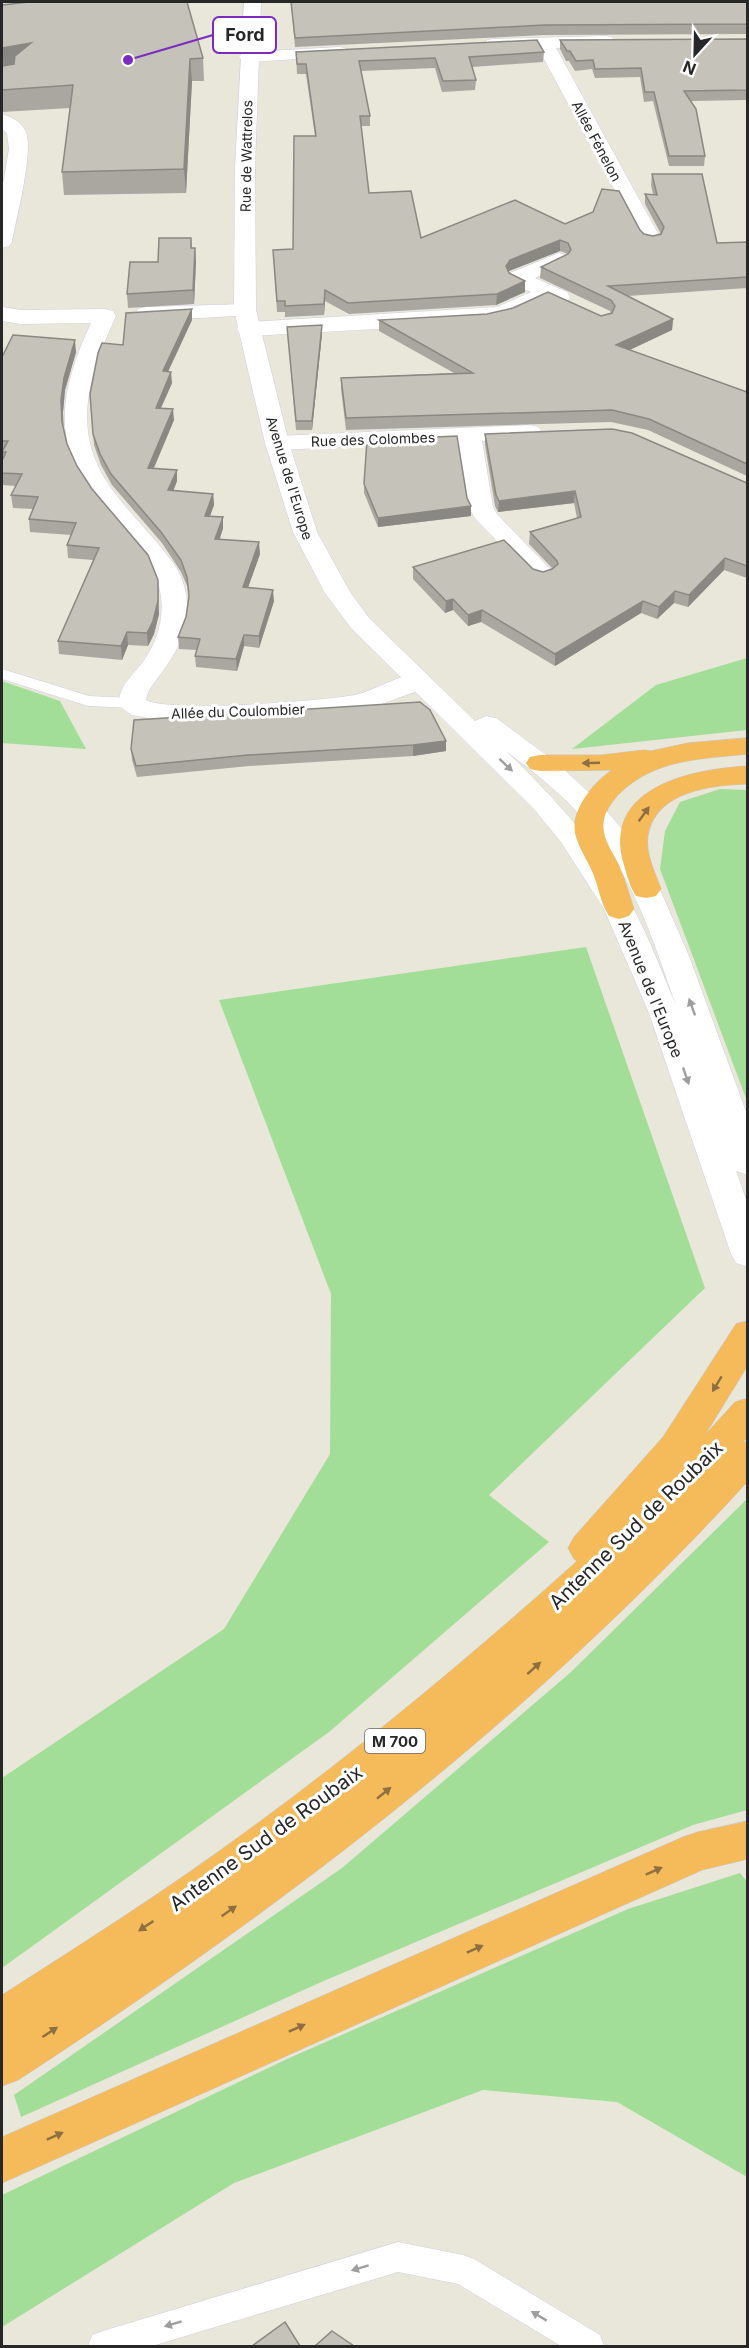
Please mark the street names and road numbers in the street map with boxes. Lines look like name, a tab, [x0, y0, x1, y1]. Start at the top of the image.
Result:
street label: Allée Fénelon	[569, 98, 625, 184]
street label: Rue de Wattrelos	[237, 100, 255, 212]
street label: Avenue de l'Europe	[263, 414, 317, 542]
street label: Rue des Colombes	[311, 428, 435, 450]
street label: Allée du Coulombier	[171, 700, 305, 722]
street label: Avenue de l'Europe	[614, 917, 688, 1061]
street label: Antenne Sud de Roubaix	[544, 1436, 728, 1614]
road number: M 700	[365, 1729, 425, 1753]
street label: Antenne Sud de Roubaix	[165, 1760, 367, 1916]

